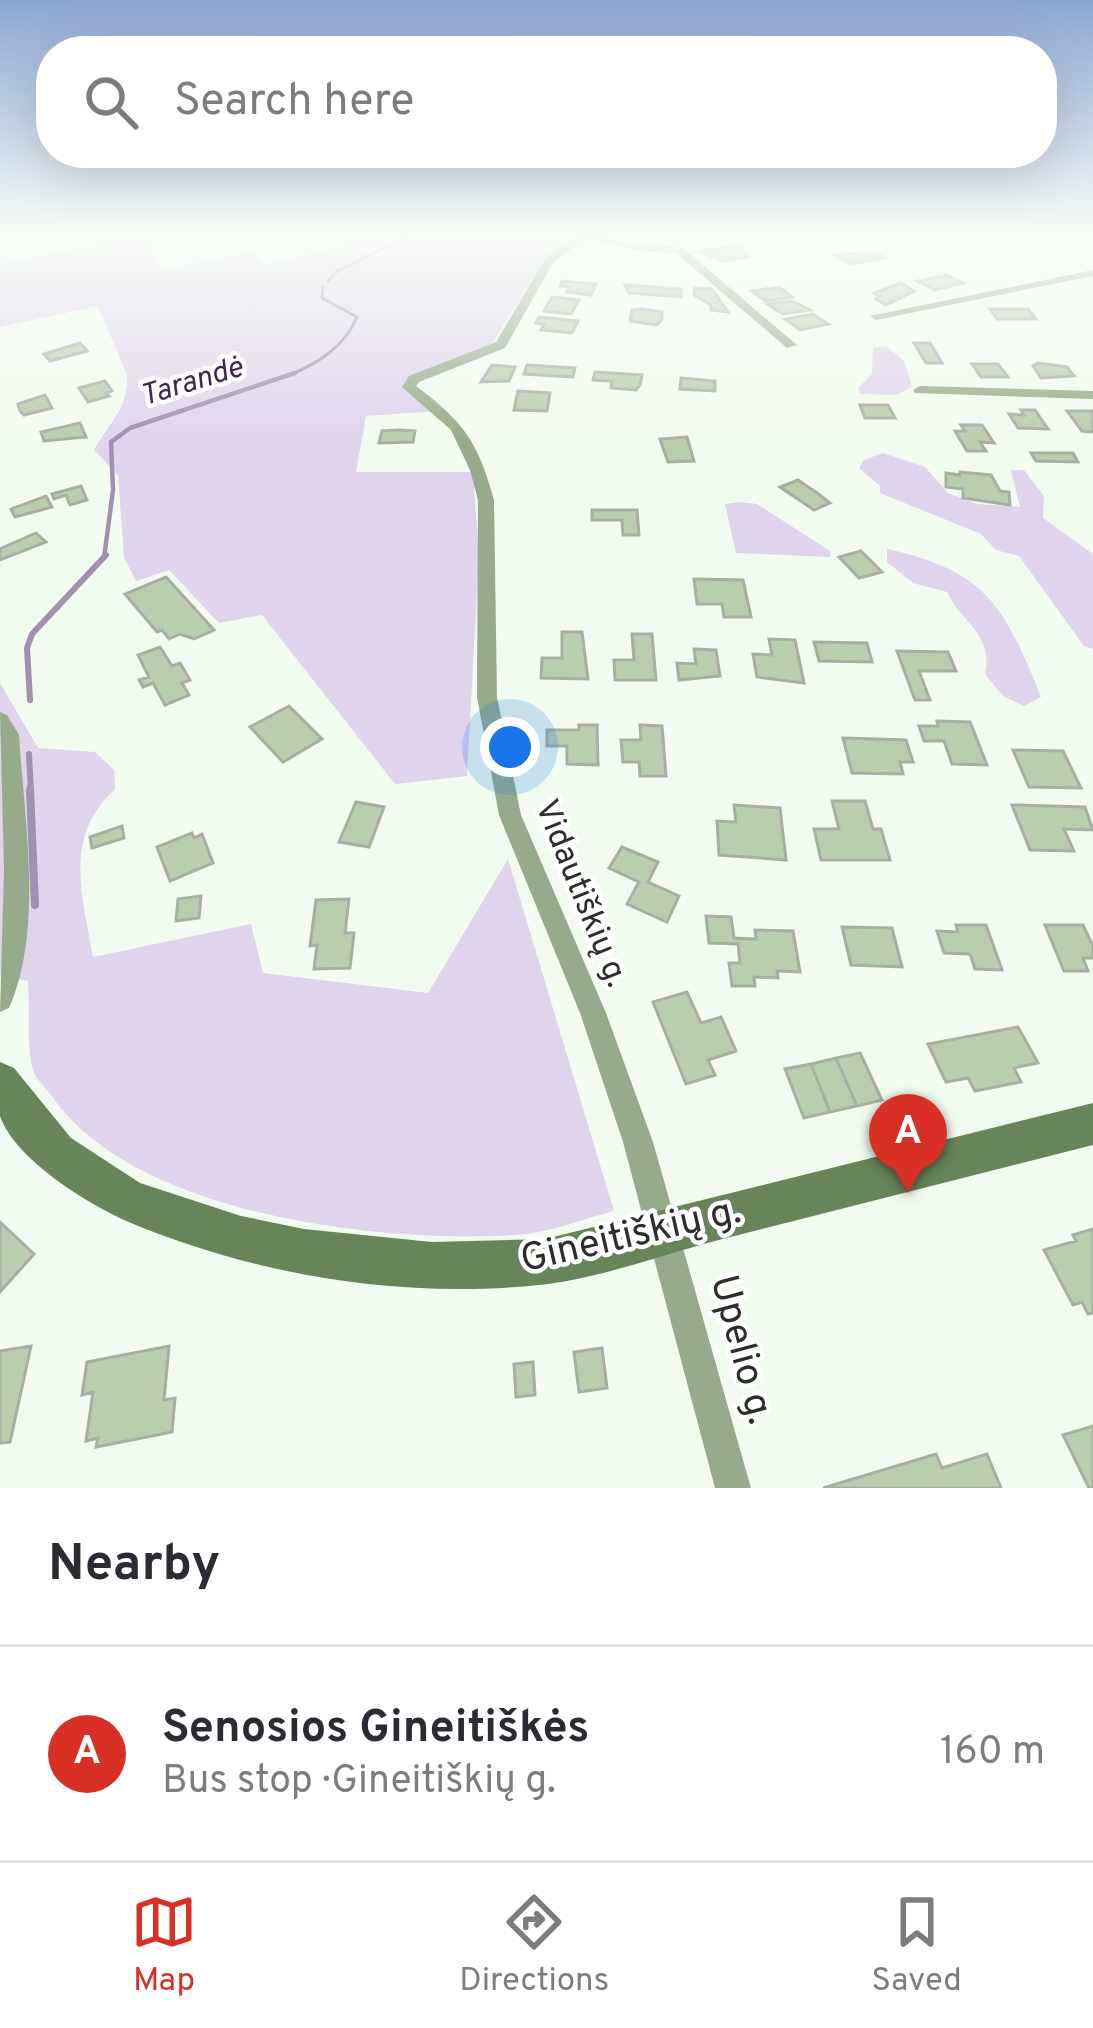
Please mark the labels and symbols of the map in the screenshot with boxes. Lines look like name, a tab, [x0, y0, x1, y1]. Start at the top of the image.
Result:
water label: Tarandė	[136, 350, 248, 416]
your location	[480, 717, 540, 777]
street label: Vidautiškių g.	[523, 794, 637, 994]
pin: A	[869, 1094, 947, 1193]
street label: Gineitiškių g.	[516, 1188, 746, 1286]
street label: Upelio g.	[697, 1270, 783, 1430]

